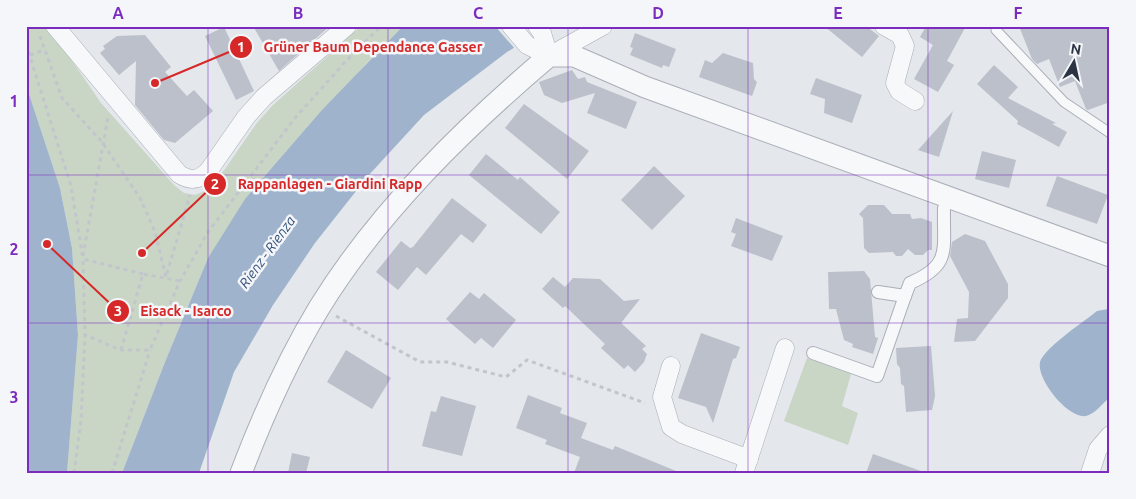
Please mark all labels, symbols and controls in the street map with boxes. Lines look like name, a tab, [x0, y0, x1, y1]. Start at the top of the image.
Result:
text: A	[112, 4, 124, 22]
text: B	[293, 4, 303, 22]
text: C	[473, 4, 483, 22]
text: D	[652, 4, 664, 22]
text: E	[833, 4, 843, 22]
text: F	[1014, 4, 1023, 22]
callout: Grüner Baum Dependance Gasser	[228, 32, 492, 61]
text: 1	[237, 38, 245, 55]
north arrow	[1048, 38, 1098, 88]
text: Grüner Baum Dependance Gasser	[264, 39, 483, 55]
text: N	[1070, 40, 1082, 58]
text: 1	[9, 92, 19, 110]
callout: Rappanlagen - Giardini Rapp	[203, 169, 432, 198]
text: 2	[211, 175, 219, 192]
text: Rappanlagen - Giardini Rapp	[238, 176, 422, 192]
water label: Rienz - Rienza	[236, 213, 299, 291]
text: 2	[9, 240, 19, 258]
callout: Eisack - Isarco	[106, 297, 242, 326]
text: 3	[114, 302, 122, 319]
text: Eisack - Isarco	[140, 303, 232, 319]
text: 3	[9, 388, 19, 406]

